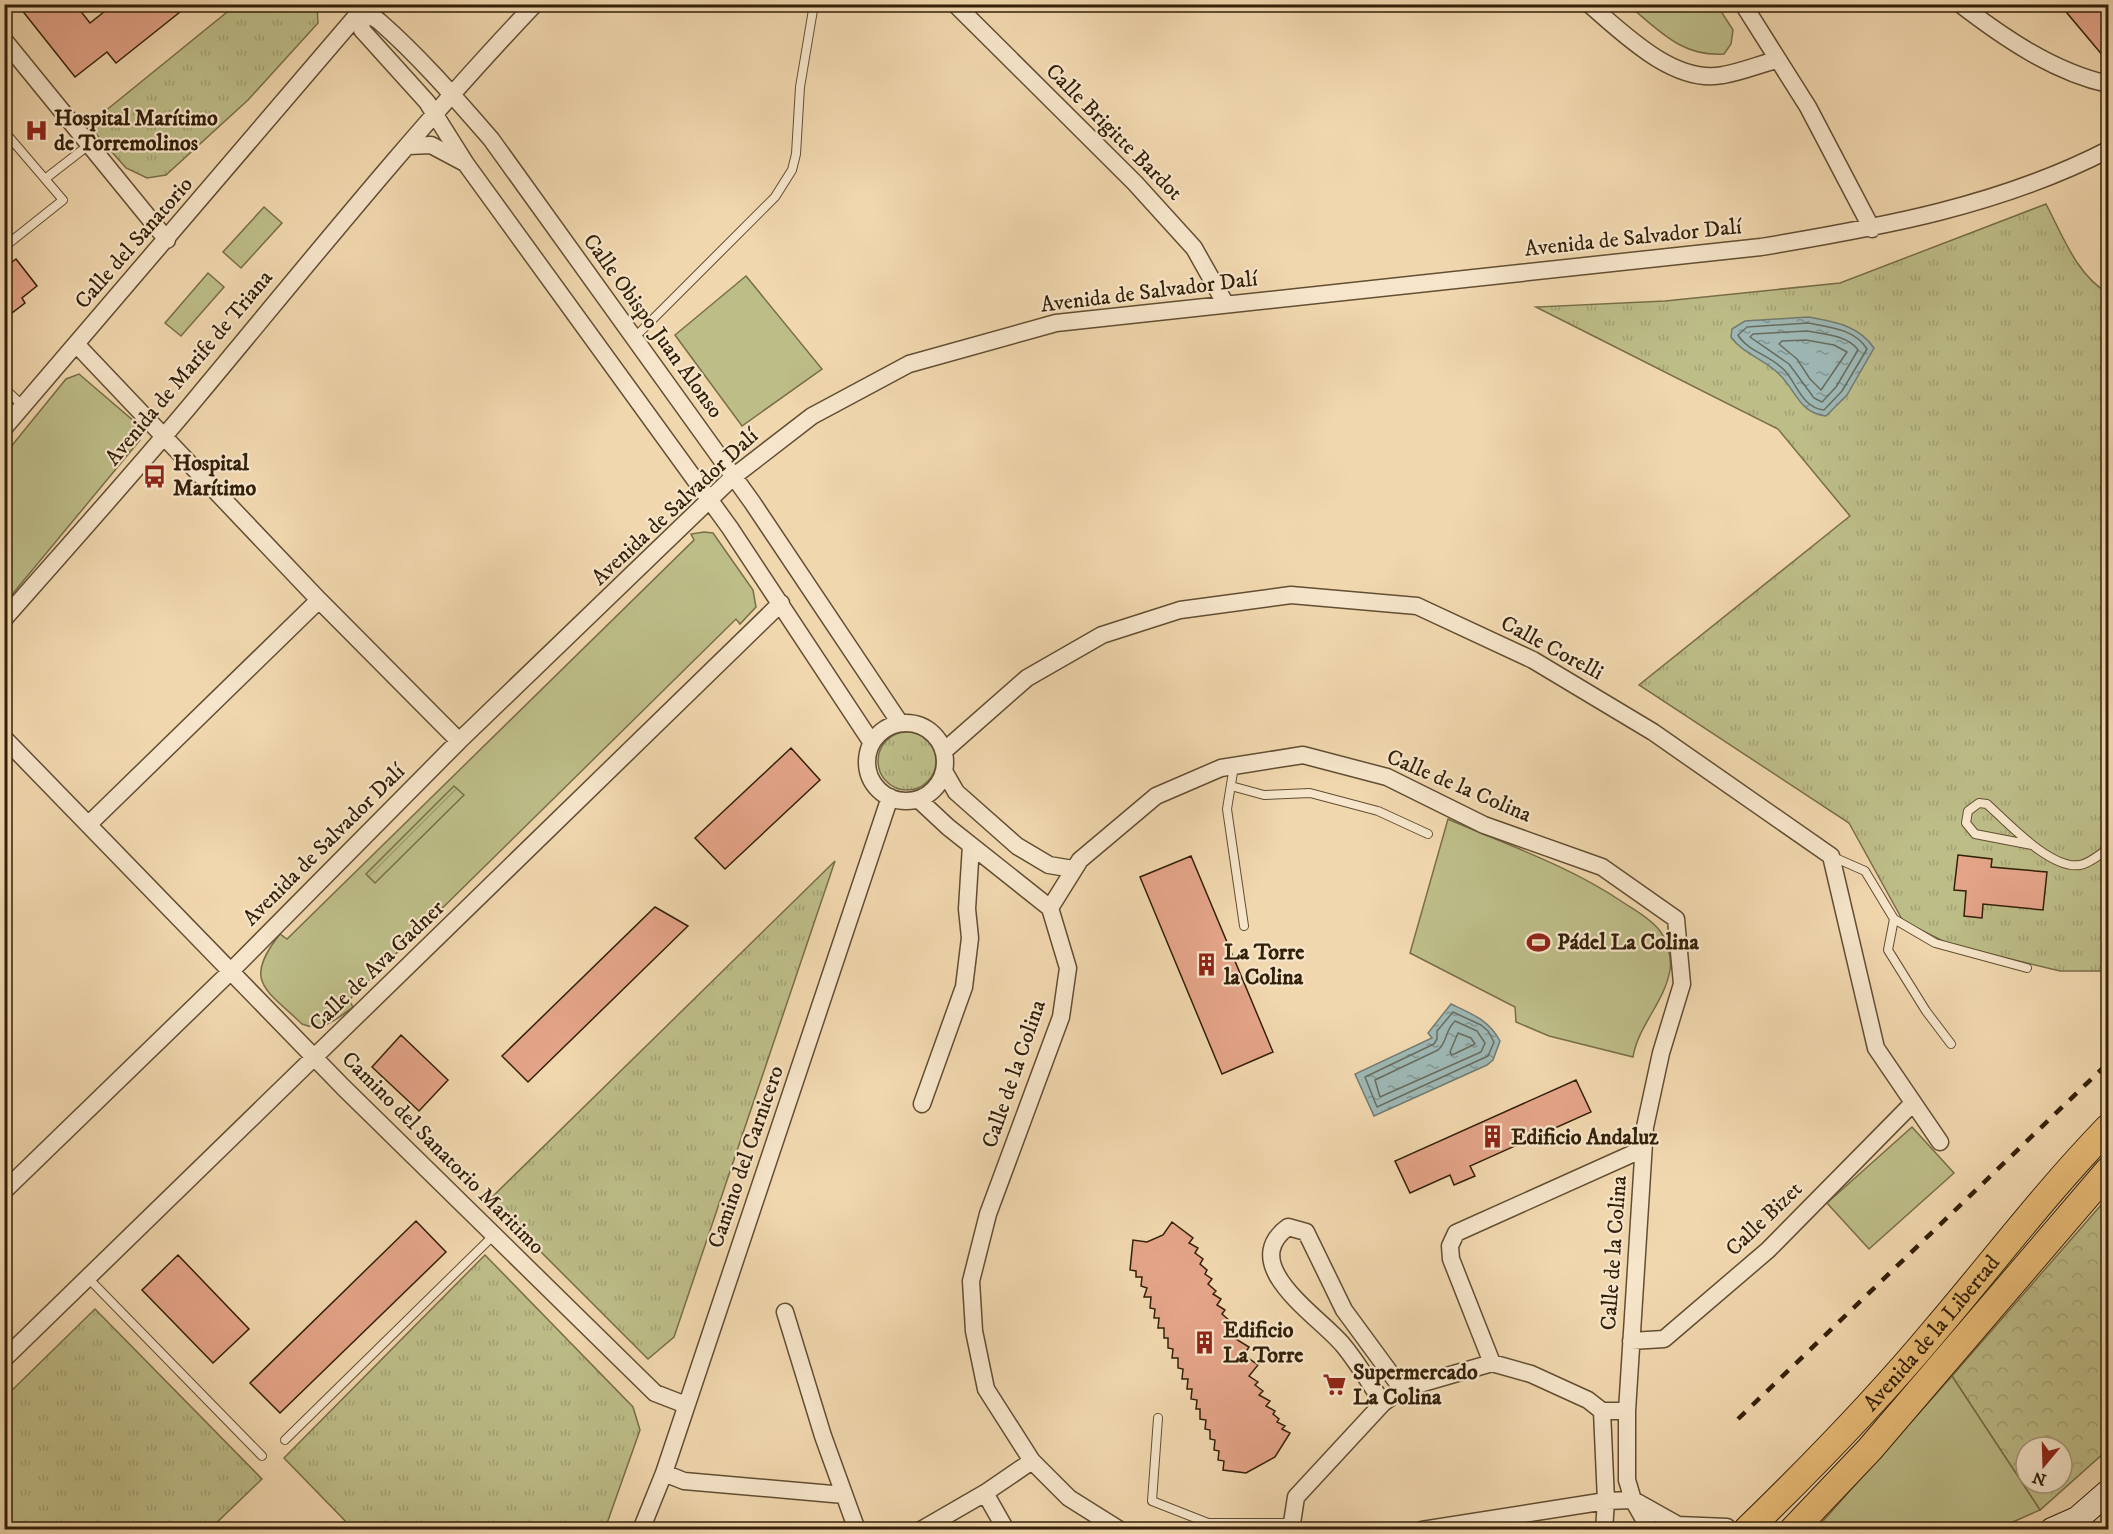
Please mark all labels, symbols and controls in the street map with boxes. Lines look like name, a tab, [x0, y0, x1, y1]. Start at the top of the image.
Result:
street label: Calle Brigitte Bardot	[1040, 58, 1188, 206]
place label: Hospital Marítimo de Torremolinos	[54, 105, 218, 157]
hospital icon: Hospital Marítimo de Torremolinos	[23, 118, 49, 144]
street label: Calle del Sanatorio	[69, 171, 199, 315]
street label: Avenida de Salvador Dalí	[1523, 213, 1744, 263]
street label: Calle Obispo Juan Alonso	[577, 228, 729, 424]
street label: Avenida de Marife de Triana	[99, 264, 279, 471]
street label: Avenida de Salvador Dalí	[1039, 265, 1260, 319]
street label: Avenida de Salvador Dalí	[586, 422, 765, 591]
place label: Hospital Marítimo	[173, 450, 256, 502]
bus stop icon: Hospital Marítimo	[142, 463, 168, 489]
street label: Calle Corelli	[1496, 610, 1608, 686]
street label: Calle de la Colina	[1382, 743, 1536, 829]
street label: Avenida de Salvador Dalí	[237, 757, 412, 932]
street label: Calle de Ava Gadner	[304, 894, 451, 1037]
sports icon: Pádel La Colina	[1526, 929, 1552, 955]
place label: Pádel La Colina	[1557, 929, 1699, 956]
place label: La Torre la Colina	[1223, 939, 1304, 991]
building icon: La Torre la Colina	[1193, 952, 1219, 978]
street label: Calle de la Colina	[976, 996, 1052, 1152]
street label: Camino del Sanatorio Maritimo	[336, 1046, 550, 1260]
street label: Camino del Carnicero	[702, 1062, 790, 1252]
building icon: Edificio Andaluz	[1480, 1124, 1506, 1150]
place label: Edificio Andaluz	[1511, 1124, 1659, 1151]
street label: Calle de la Colina	[1595, 1174, 1633, 1331]
street label: Calle Bizet	[1720, 1176, 1808, 1262]
street label: Avenida de la Libertad	[1857, 1249, 2005, 1417]
place label: Edificio La Torre	[1223, 1317, 1303, 1369]
building icon: Edificio La Torre	[1192, 1330, 1218, 1356]
place label: Supermercado La Colina	[1353, 1359, 1478, 1411]
supermarket icon: Supermercado La Colina	[1322, 1372, 1348, 1398]
north arrow	[2014, 1435, 2074, 1495]
text: N	[2030, 1467, 2049, 1490]

